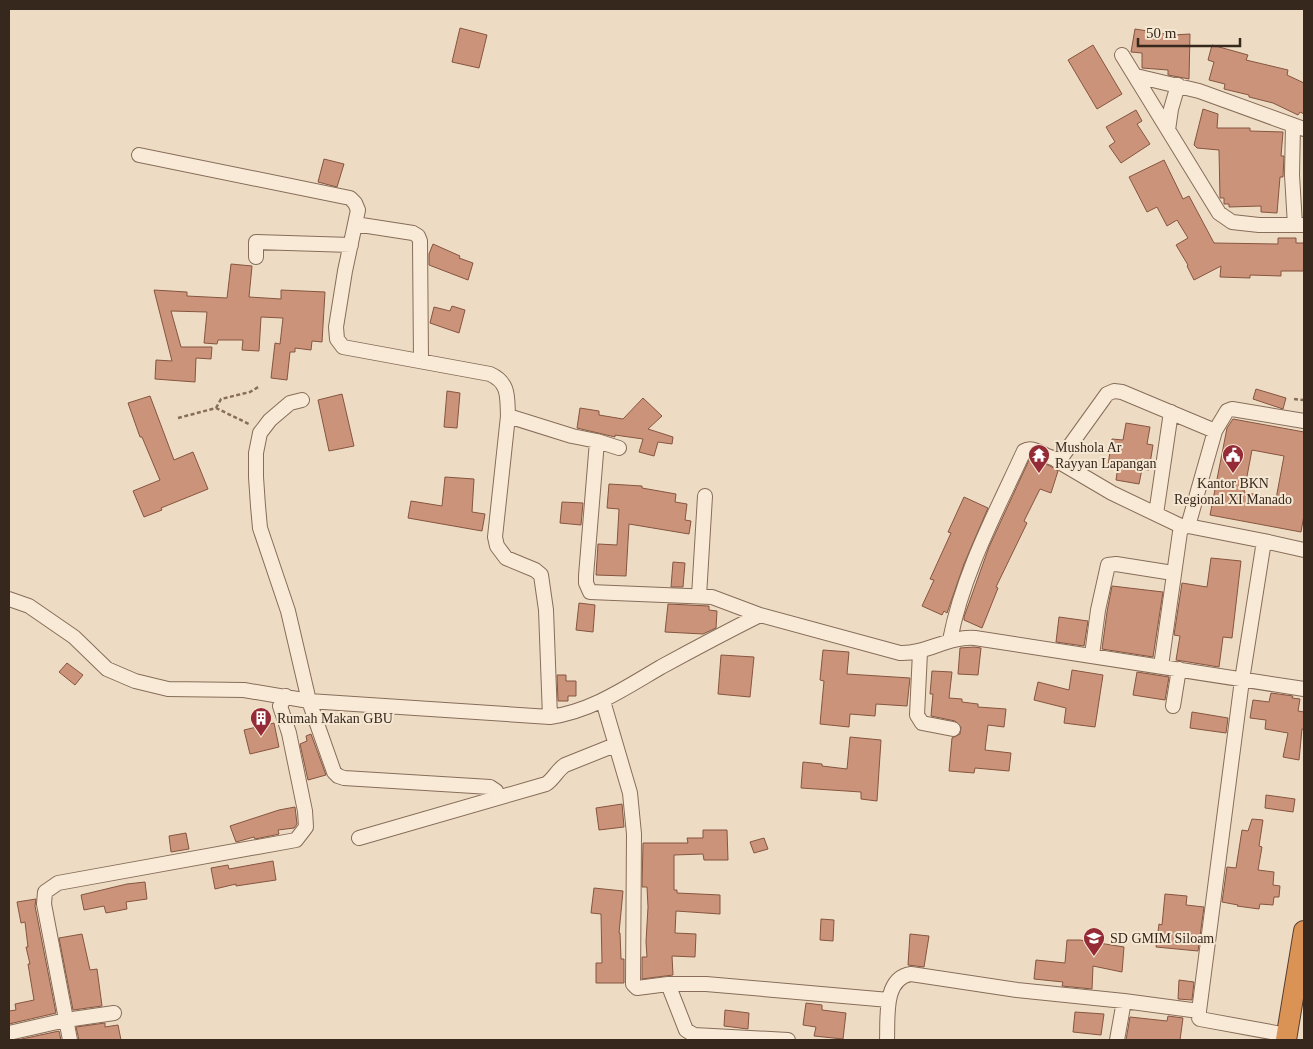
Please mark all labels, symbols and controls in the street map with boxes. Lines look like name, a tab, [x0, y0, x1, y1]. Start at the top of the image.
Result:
scale bar	[1138, 15, 1240, 47]
text: 50 m	[1146, 25, 1177, 41]
place label: Mushola Ar Rayyan Lapangan	[1055, 440, 1156, 471]
temple icon: Mushola Ar Rayyan Lapangan	[1027, 443, 1051, 474]
public building icon: Kantor BKN Regional XI Manado	[1221, 443, 1245, 474]
place label: Kantor BKN Regional XI Manado	[1174, 476, 1292, 507]
building icon: Rumah Makan GBU	[249, 706, 273, 737]
place label: Rumah Makan GBU	[277, 711, 393, 726]
school or university icon: SD GMIM Siloam	[1082, 926, 1106, 957]
place label: SD GMIM Siloam	[1110, 931, 1214, 946]

